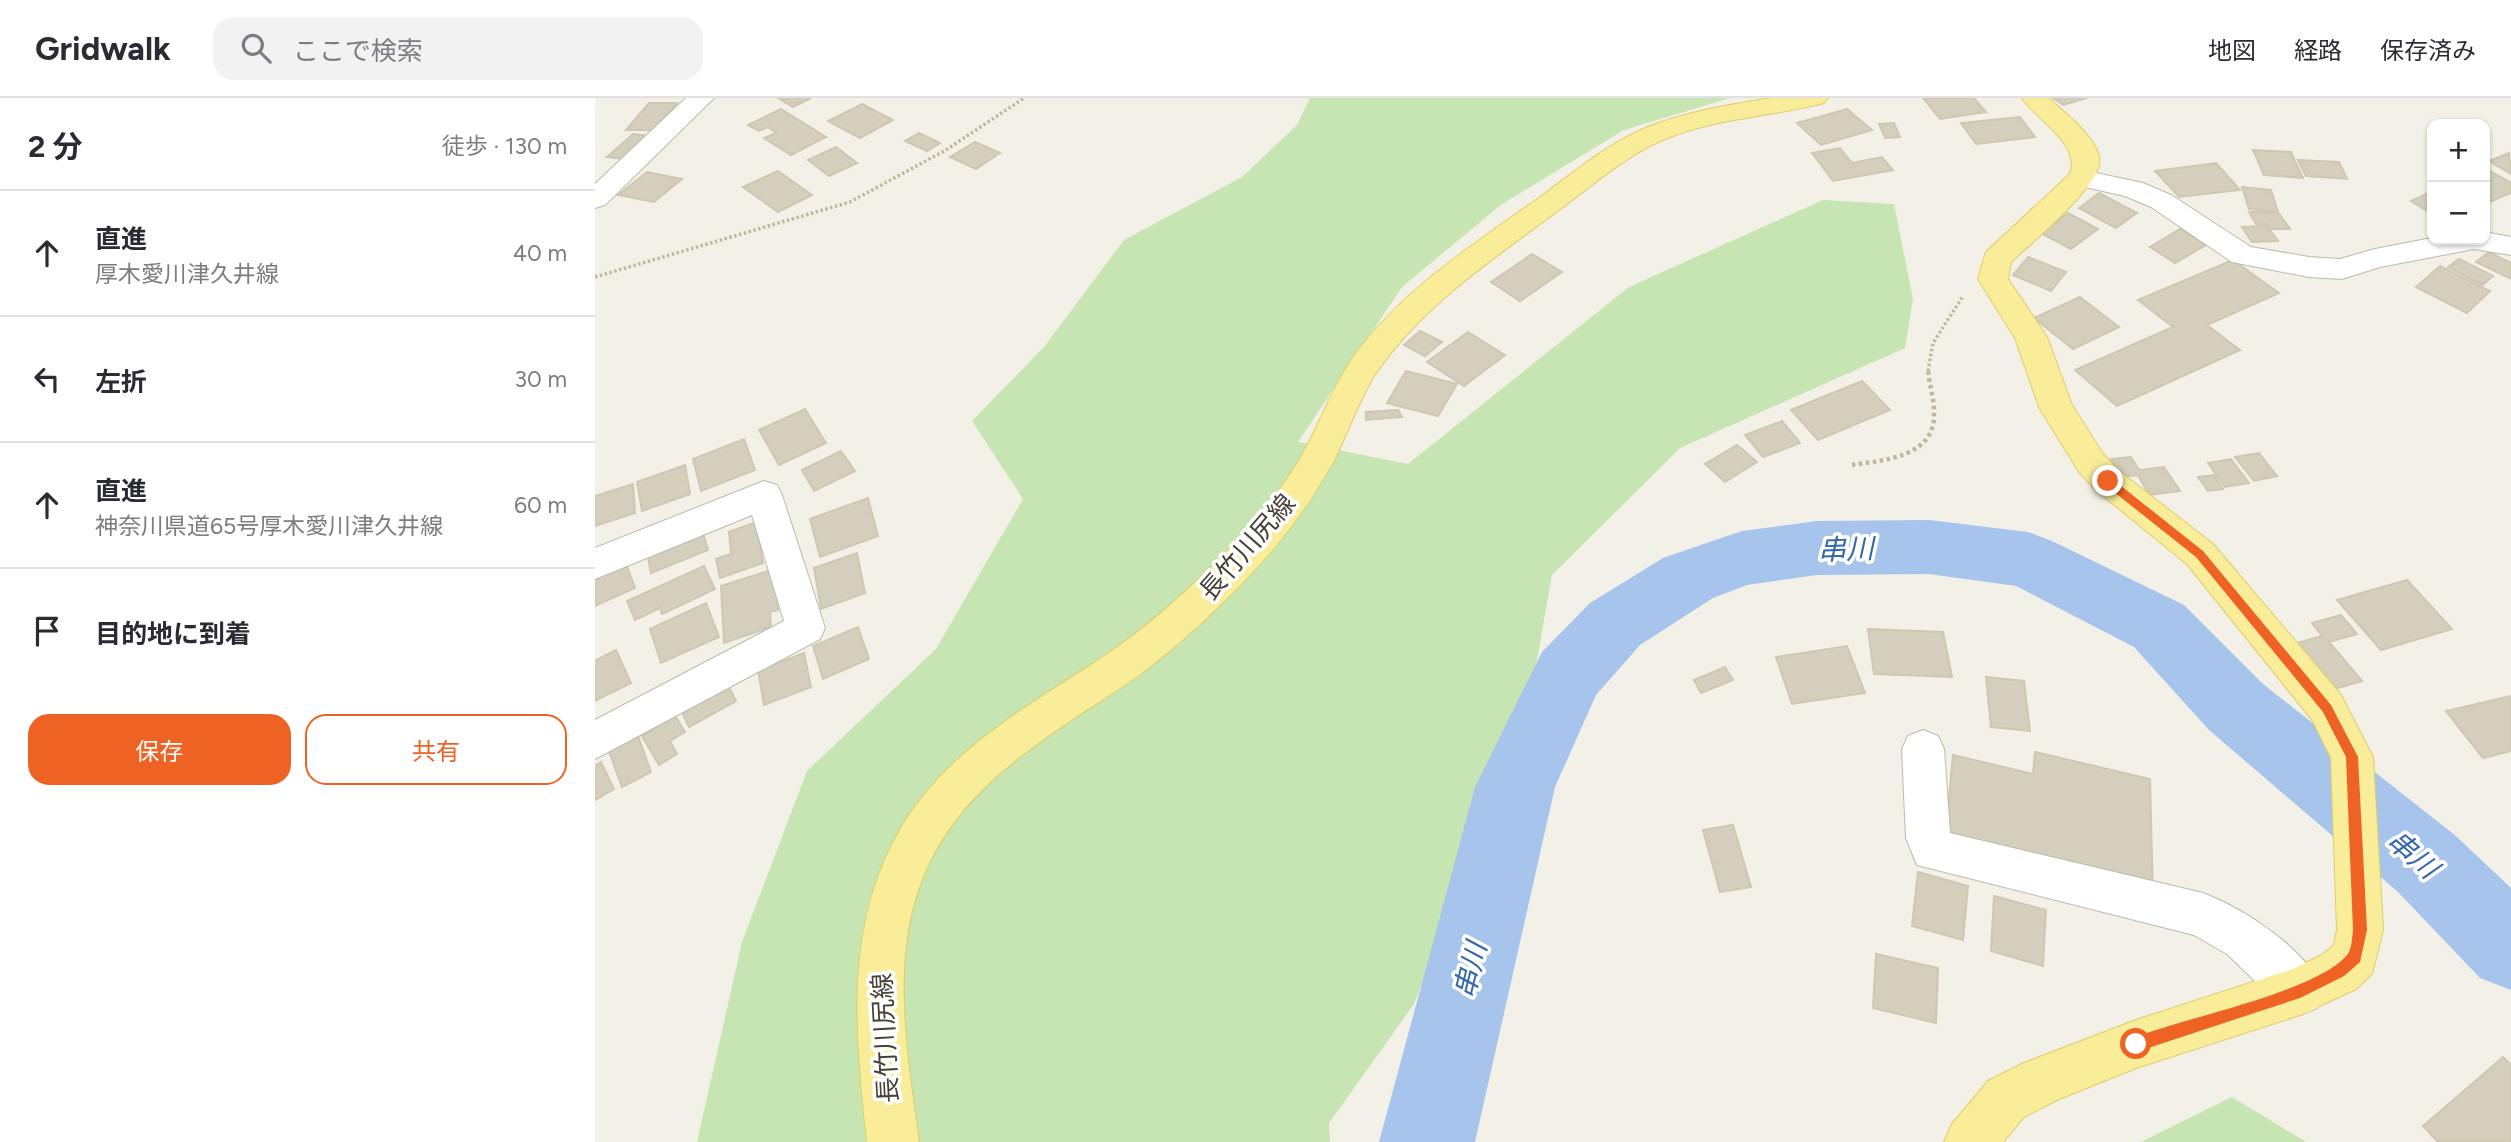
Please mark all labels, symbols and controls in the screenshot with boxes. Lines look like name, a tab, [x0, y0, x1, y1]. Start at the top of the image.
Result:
search box	[213, 17, 703, 80]
text: Gridwalk	[35, 29, 171, 68]
icon: search	[237, 29, 275, 67]
text: ここで検索	[293, 35, 423, 67]
text: 地図	[2208, 36, 2256, 65]
text: 経路	[2294, 36, 2342, 65]
text: 保存済み	[2380, 36, 2476, 65]
map controls	[2427, 119, 2490, 245]
button: +	[2427, 119, 2490, 182]
text: 2 分	[28, 128, 83, 165]
text: 徒歩 · 130 m	[442, 132, 567, 160]
button: −	[2427, 182, 2490, 245]
text: 直進	[95, 223, 147, 255]
icon: ahead	[28, 234, 66, 272]
text: 40 m	[513, 239, 567, 267]
text: 厚木愛川津久井線	[95, 260, 279, 288]
icon: left	[28, 360, 66, 398]
text: 30 m	[514, 365, 567, 393]
text: 左折	[95, 366, 147, 398]
route end	[2092, 465, 2123, 496]
text: 直進	[95, 475, 147, 507]
icon: ahead	[28, 486, 66, 524]
street label: 長竹川尻線	[1192, 487, 1302, 607]
text: 60 m	[514, 491, 567, 519]
text: 神奈川県道65号厚木愛川津久井線	[95, 512, 443, 540]
water label: 串川	[1817, 531, 1878, 567]
icon: arrive	[28, 612, 66, 650]
text: 目的地に到着	[95, 618, 251, 650]
button: 保存	[28, 714, 291, 785]
button: 共有	[305, 714, 567, 785]
water label: 串川	[2381, 823, 2448, 887]
water label: 串川	[1447, 936, 1494, 1001]
street label: 長竹川尻線	[866, 972, 904, 1104]
route start	[2120, 1028, 2151, 1059]

